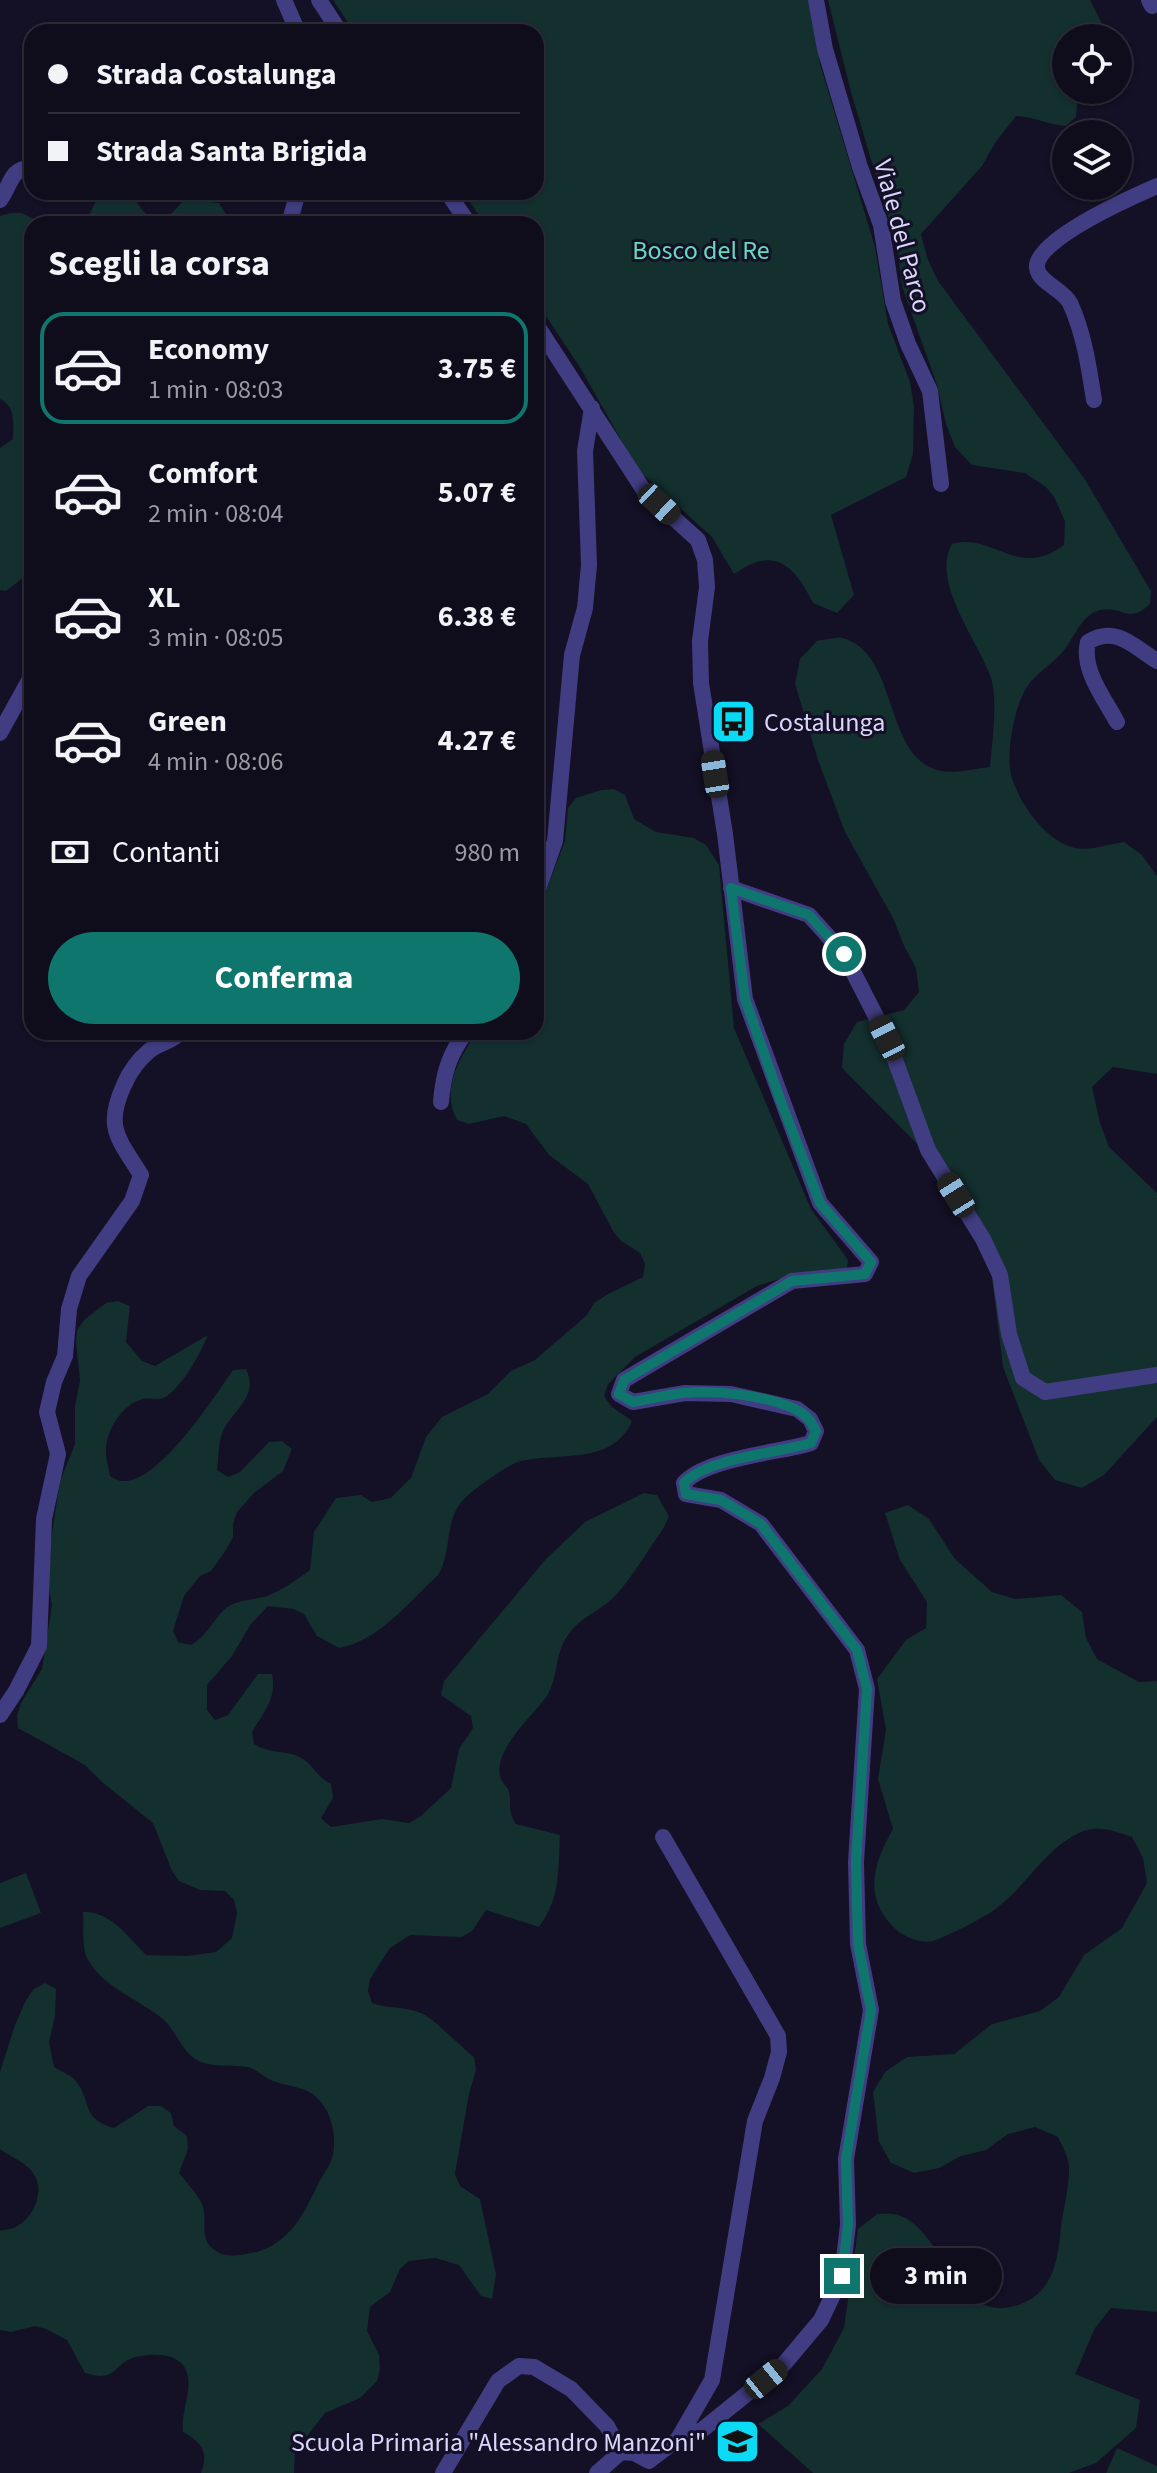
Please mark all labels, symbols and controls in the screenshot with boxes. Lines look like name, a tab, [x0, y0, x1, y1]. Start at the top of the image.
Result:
map controls	[1052, 24, 1132, 200]
button: locate	[1052, 24, 1132, 104]
text: Strada Costalunga	[96, 53, 337, 96]
button: layers	[1052, 120, 1132, 200]
text: Strada Santa Brigida	[96, 130, 367, 173]
street label: Viale del Parco	[864, 155, 941, 317]
park label: Bosco del Re	[632, 232, 770, 269]
text: Scegli la corsa	[48, 238, 270, 289]
text: Economy	[148, 328, 269, 371]
icon: car	[52, 332, 124, 404]
text: 3.75 €	[438, 347, 516, 390]
text: 1 min · 08:03	[148, 371, 283, 408]
text: Comfort	[148, 452, 258, 495]
icon: car	[52, 456, 124, 528]
text: 5.07 €	[438, 471, 516, 514]
car	[633, 479, 685, 529]
text: 2 min · 08:04	[148, 495, 283, 532]
text: XL	[148, 576, 181, 619]
icon: car	[52, 580, 124, 652]
text: 6.38 €	[438, 595, 516, 638]
text: 3 min · 08:05	[148, 619, 283, 656]
bus stop icon: Costalunga	[709, 698, 757, 746]
text: Green	[148, 700, 227, 743]
icon: car	[52, 704, 124, 776]
place label: Costalunga	[764, 704, 885, 741]
text: 4.27 €	[438, 719, 516, 762]
text: 4 min · 08:06	[148, 743, 283, 780]
car	[699, 748, 731, 800]
icon: cash	[48, 830, 92, 874]
text: Contanti	[112, 831, 220, 874]
text: 980 m	[454, 834, 520, 871]
button: Conferma	[48, 932, 520, 1024]
route start	[826, 936, 862, 972]
car	[865, 1011, 909, 1065]
car	[933, 1168, 979, 1222]
callout: 3 min	[870, 2248, 1002, 2304]
text: 3 min	[904, 2257, 968, 2294]
route end	[824, 2258, 860, 2294]
car	[740, 2355, 792, 2403]
school or university icon: Scuola Primaria "Alessandro Manzoni"	[713, 2418, 761, 2466]
place label: Scuola Primaria "Alessandro Manzoni"	[291, 2424, 706, 2461]

